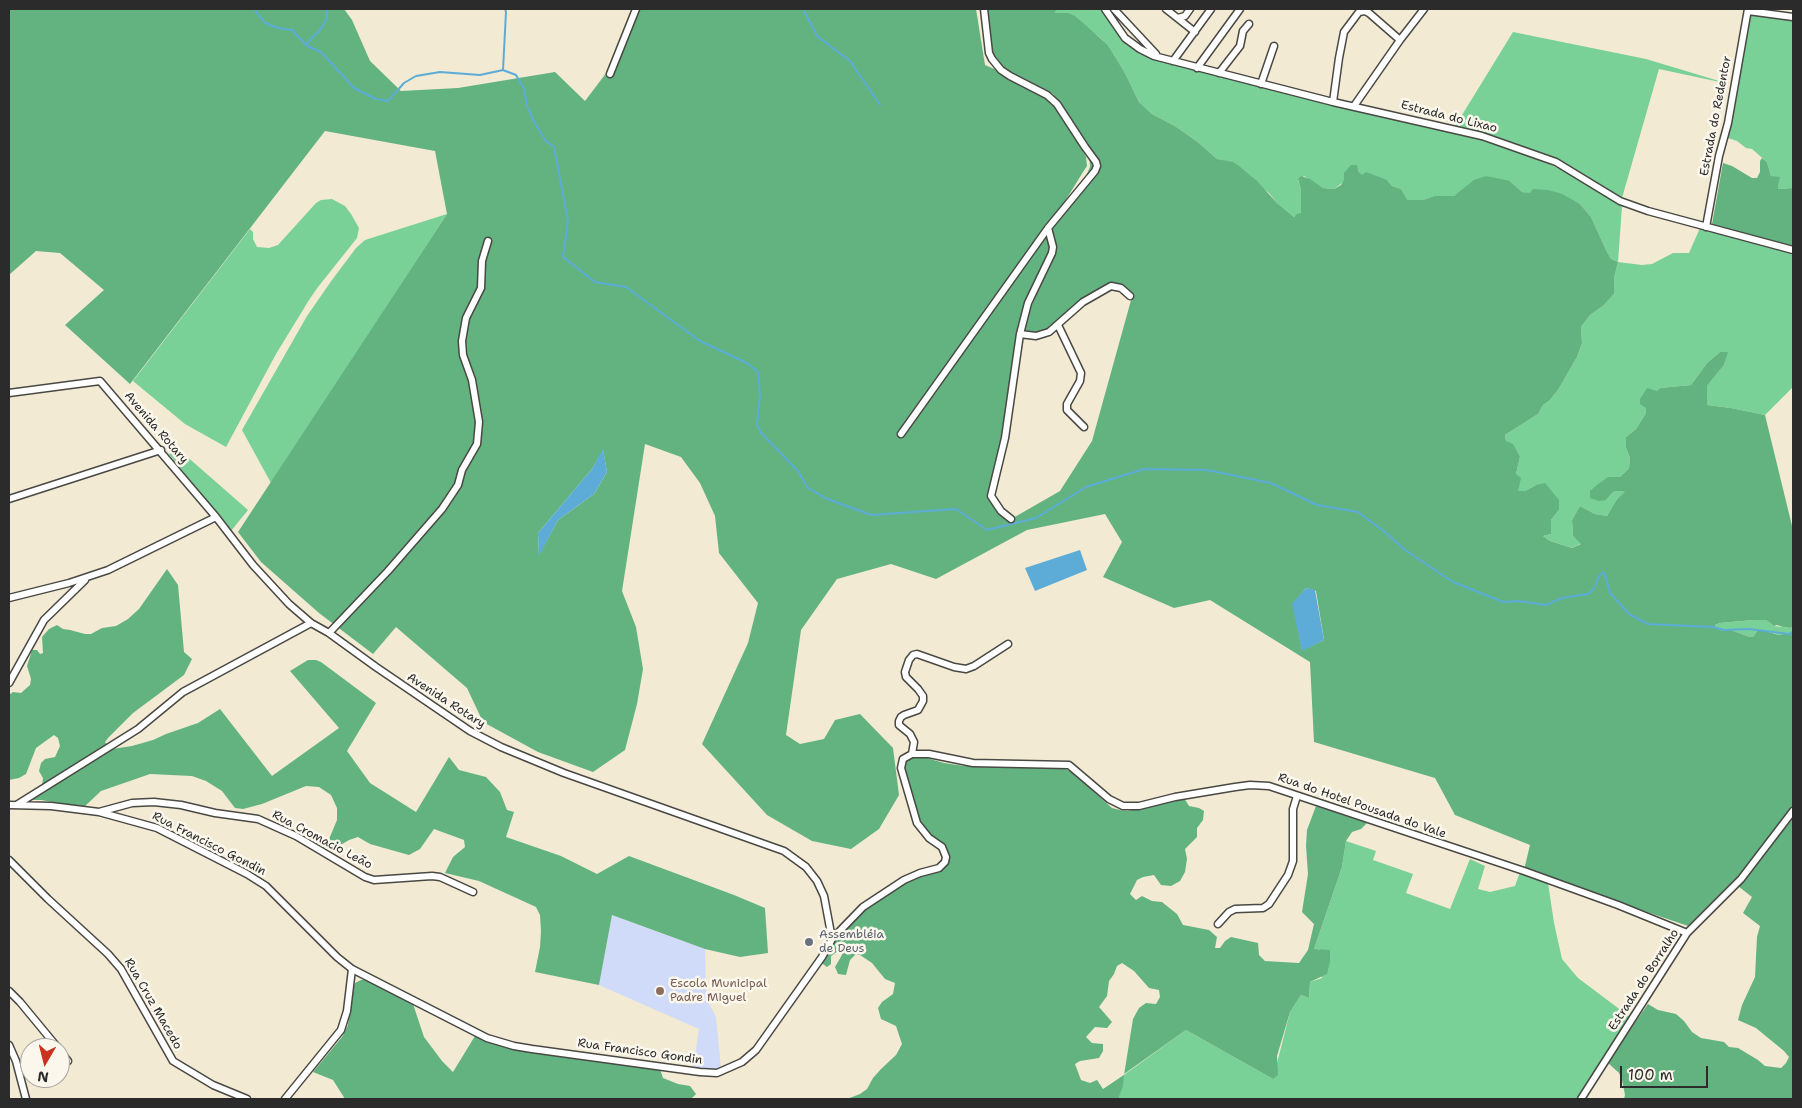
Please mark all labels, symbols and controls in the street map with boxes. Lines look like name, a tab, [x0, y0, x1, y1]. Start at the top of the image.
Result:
street label: Estrada do Redentor	[1697, 55, 1735, 177]
street label: Estrada do Lixao	[1399, 98, 1499, 136]
street label: Avenida Rotary	[121, 389, 191, 467]
street label: Avenida Rotary	[404, 670, 488, 732]
street label: Rua do Hotel Pousada do Vale	[1276, 770, 1448, 842]
street label: Rua Cromacio Leão	[270, 808, 374, 872]
street label: Rua Francisco Gondin	[150, 809, 268, 879]
street label: Estrada do Borralho	[1606, 927, 1682, 1033]
place label: Assembléia de Deus	[819, 928, 884, 956]
marker: Assembléia de Deus	[803, 936, 815, 948]
street label: Rua Cruz Macedo	[121, 956, 185, 1052]
place label: Escola Municipal Padre Miguel	[670, 977, 767, 1005]
marker: Escola Municipal Padre Miguel	[654, 985, 666, 997]
street label: Rua Francisco Gondin	[577, 1036, 703, 1068]
north arrow	[20, 1038, 70, 1088]
scale bar	[1622, 1056, 1710, 1088]
text: 100 m	[1628, 1065, 1673, 1085]
text: N	[36, 1067, 50, 1087]

